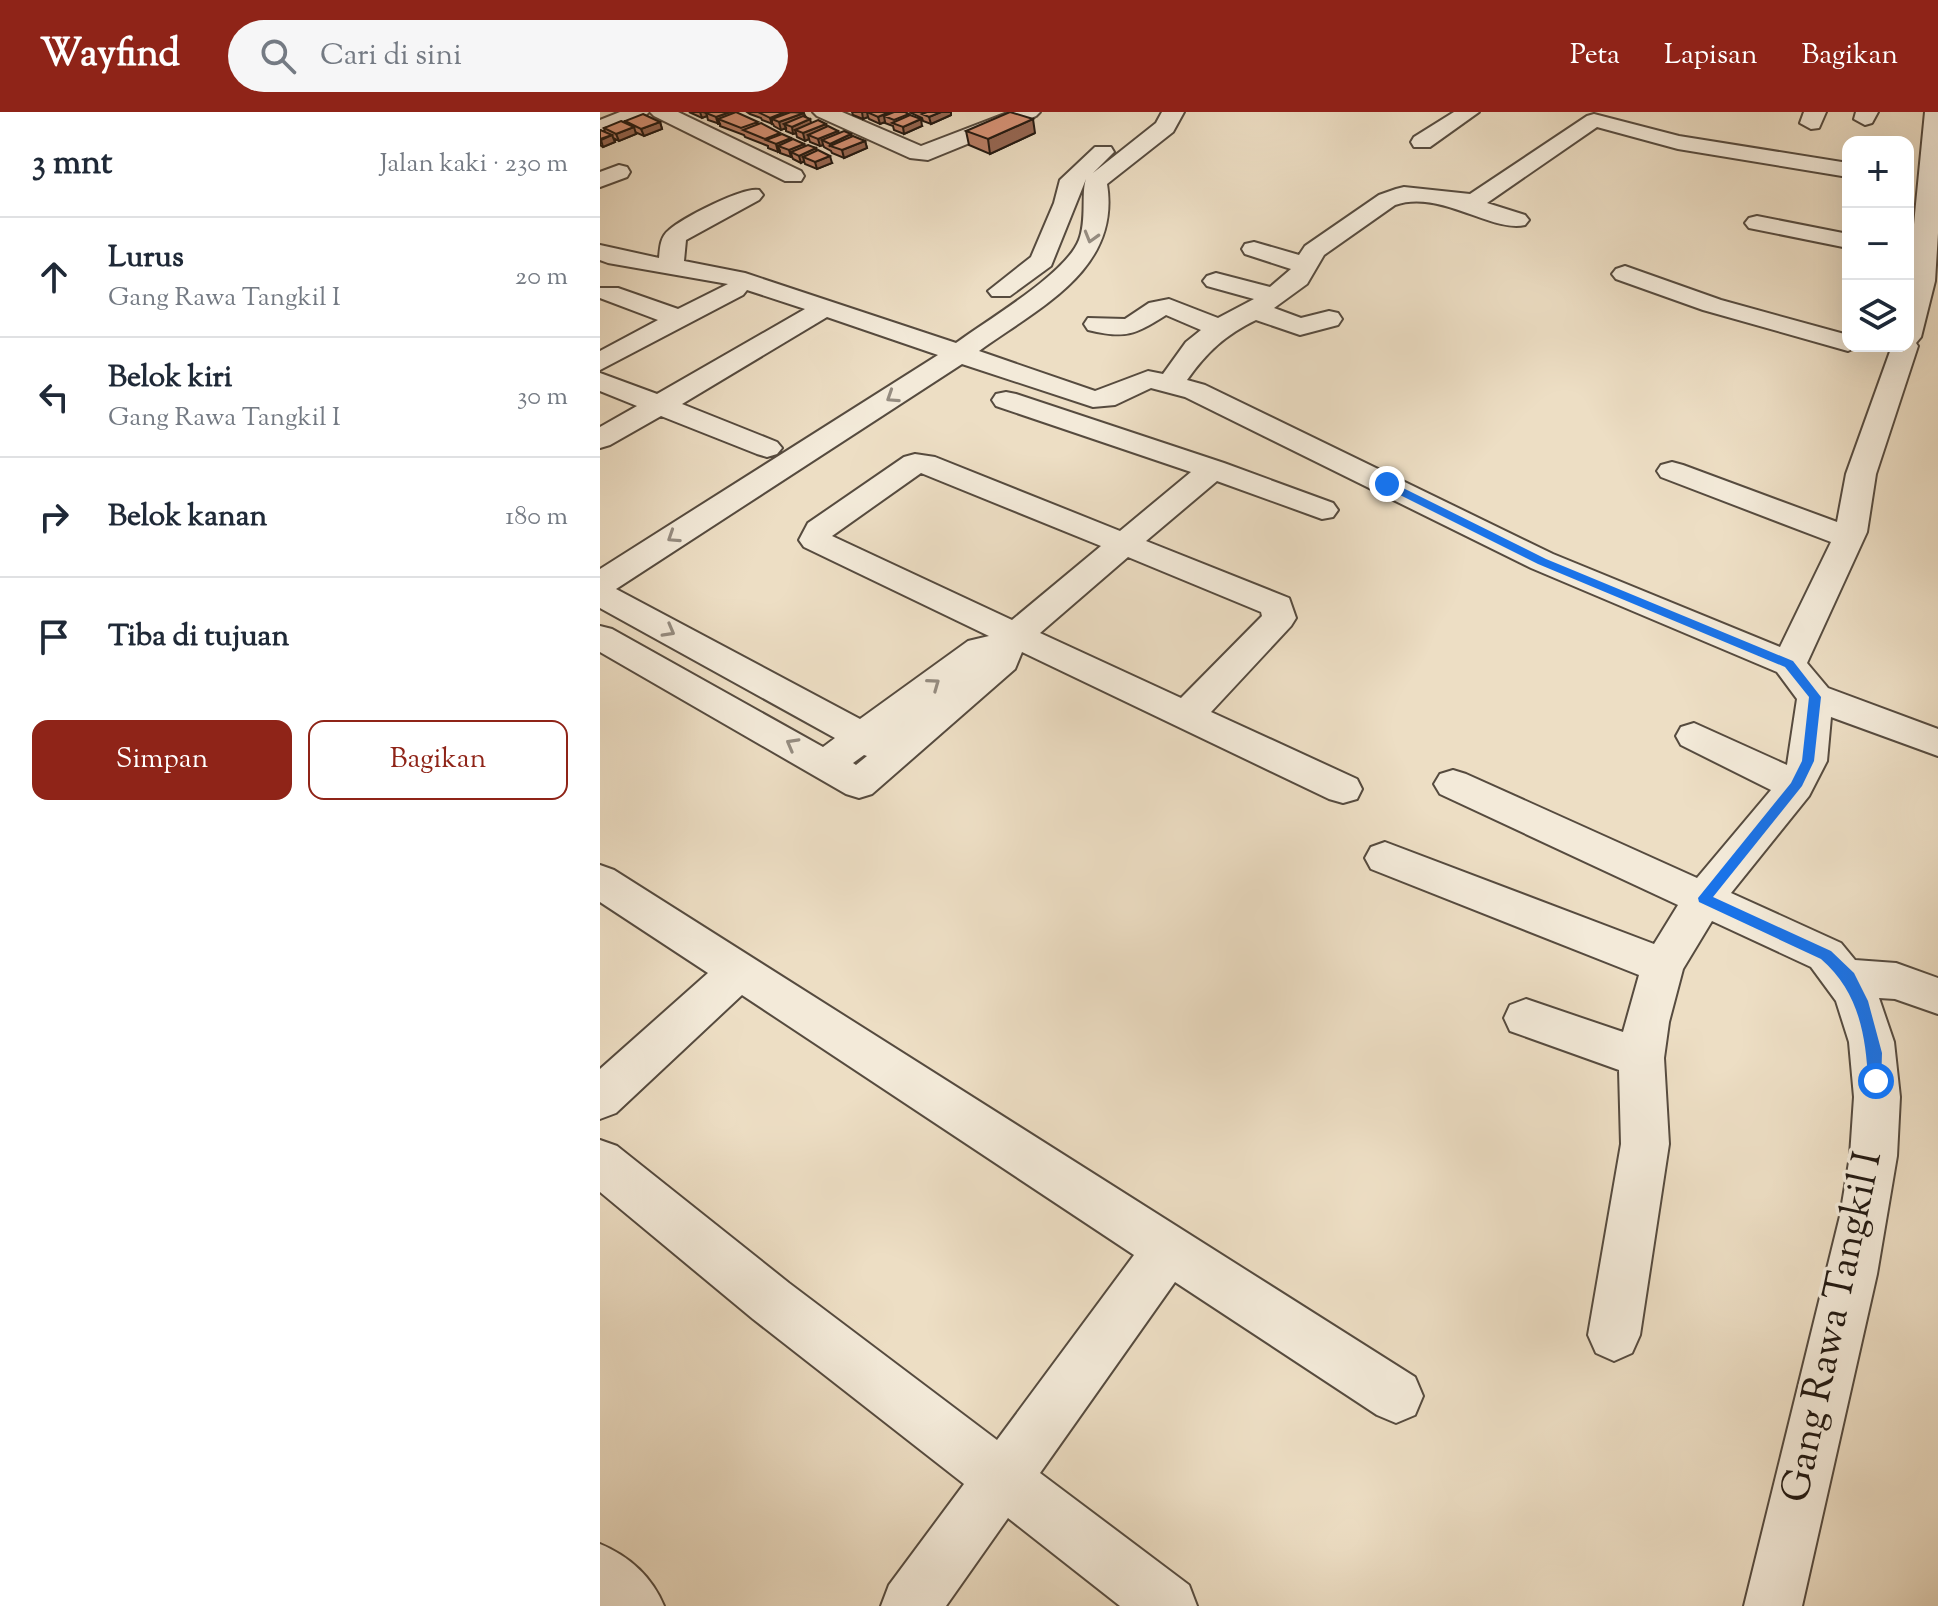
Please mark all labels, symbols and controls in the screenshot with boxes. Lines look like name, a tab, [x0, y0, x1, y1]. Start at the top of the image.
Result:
search box	[228, 20, 788, 92]
text: Wayfind	[40, 29, 180, 83]
icon: search	[256, 34, 300, 78]
text: Cari di sini	[320, 35, 462, 78]
text: Peta	[1570, 36, 1620, 76]
text: Lapisan	[1664, 36, 1758, 76]
text: Bagikan	[1802, 36, 1898, 76]
map controls	[1842, 136, 1914, 352]
button: +	[1842, 136, 1914, 208]
text: 3 mnt	[32, 140, 112, 189]
text: Jalan kaki · 230 m	[380, 146, 568, 183]
button: −	[1842, 208, 1914, 280]
one-way arrow	[1084, 230, 1100, 243]
text: Lurus	[108, 237, 184, 280]
icon: ahead	[32, 255, 76, 299]
text: 20 m	[515, 259, 568, 296]
text: Gang Rawa Tangkil I	[108, 280, 341, 317]
button: layers	[1842, 280, 1914, 352]
text: Belok kiri	[108, 357, 232, 400]
icon: left	[32, 375, 76, 419]
text: 30 m	[517, 379, 568, 416]
one-way arrow	[886, 387, 901, 402]
text: Gang Rawa Tangkil I	[108, 400, 341, 437]
route end	[1369, 466, 1405, 502]
icon: right	[32, 495, 76, 539]
text: Belok kanan	[108, 496, 267, 539]
text: 180 m	[505, 499, 568, 536]
one-way arrow	[667, 528, 682, 543]
icon: arrive	[32, 615, 76, 659]
text: Tiba di tujuan	[108, 616, 289, 659]
one-way arrow	[660, 622, 675, 637]
one-way arrow	[925, 679, 939, 693]
button: Simpan	[32, 720, 292, 800]
button: Bagikan	[308, 720, 568, 800]
one-way arrow	[785, 739, 800, 754]
route start	[1858, 1063, 1894, 1099]
street label: Gang Rawa Tangkil I	[1769, 1146, 1899, 1508]

